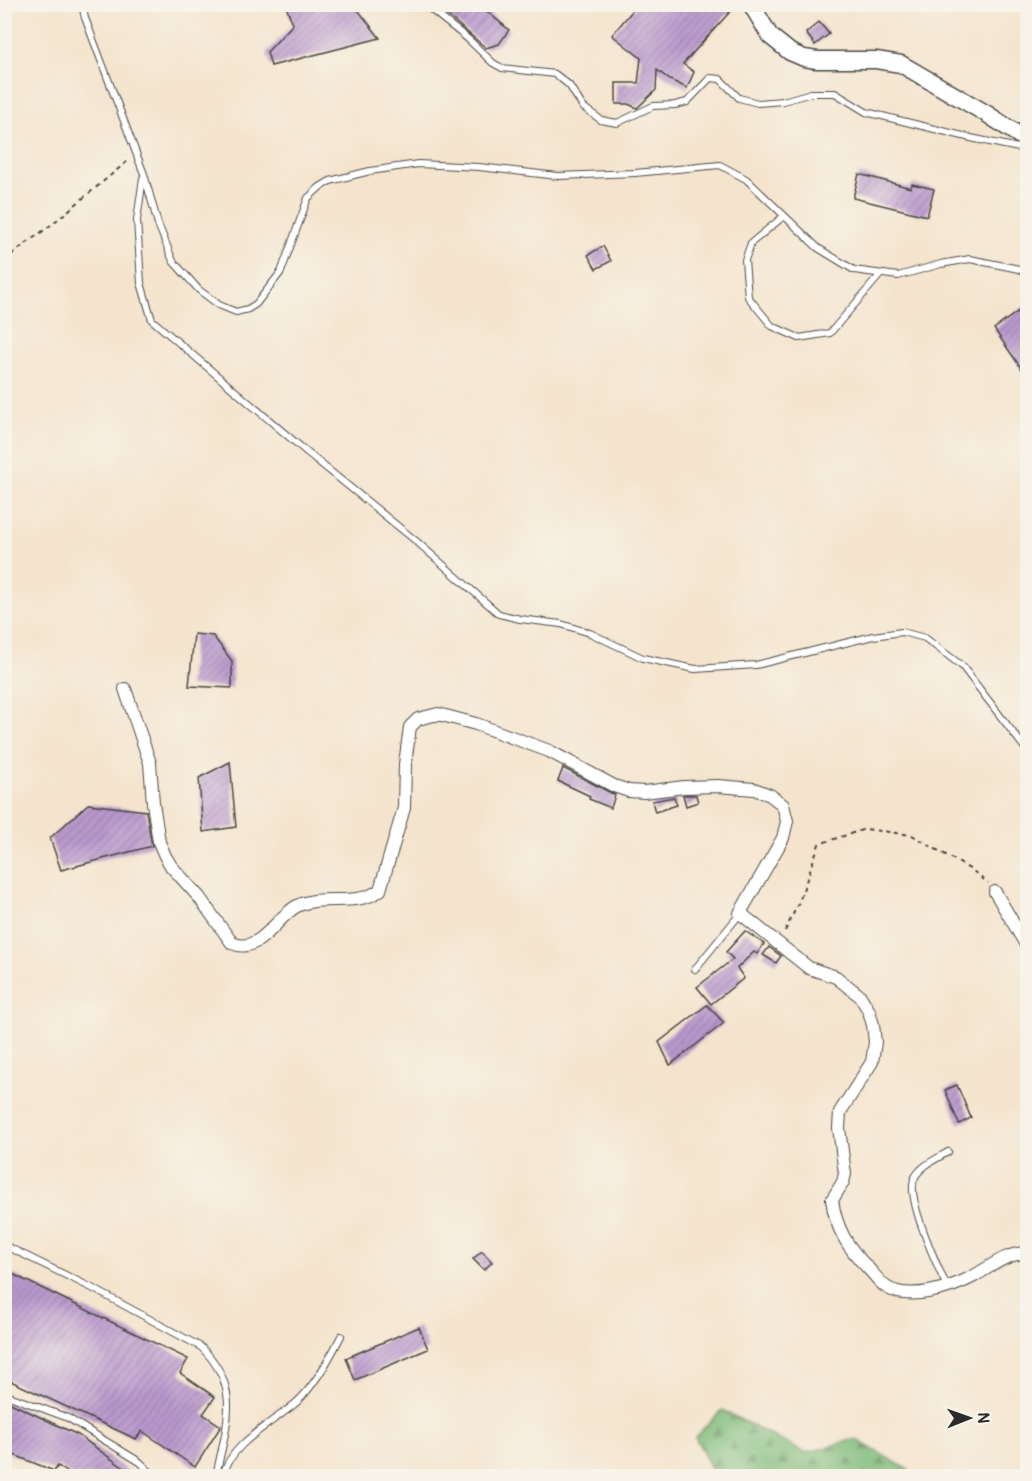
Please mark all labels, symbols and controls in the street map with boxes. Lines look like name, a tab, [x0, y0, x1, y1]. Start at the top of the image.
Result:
north arrow	[939, 1388, 999, 1448]
text: N	[973, 1412, 993, 1424]

